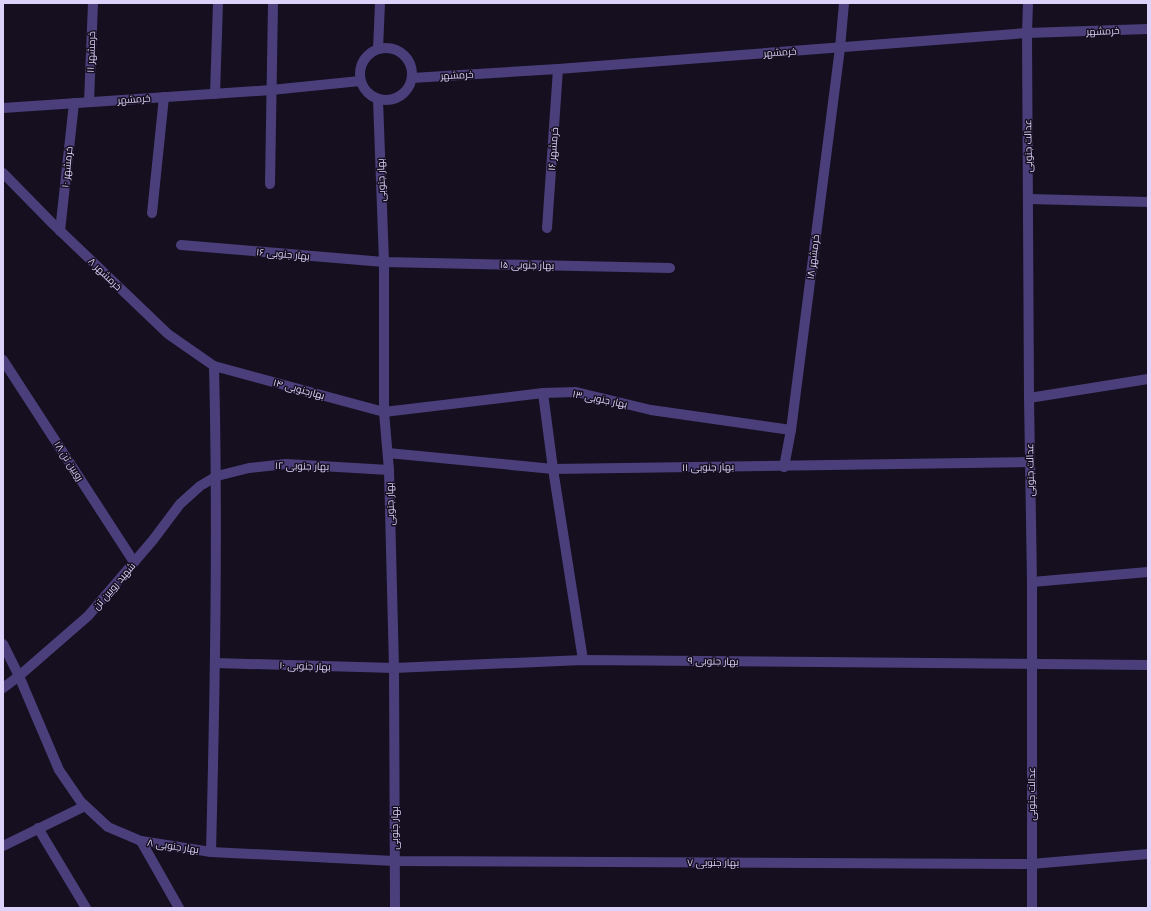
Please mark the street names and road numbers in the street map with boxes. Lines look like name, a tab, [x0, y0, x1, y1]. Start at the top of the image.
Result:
street label: خرمشهر	[1085, 24, 1120, 38]
street label: خرمشهر ۱۱	[84, 31, 98, 73]
street label: خرمشهر	[762, 44, 797, 60]
street label: خرمشهر	[439, 68, 474, 82]
street label: خرمشهر	[116, 91, 151, 107]
street label: عدالت جنوبی	[1021, 119, 1035, 173]
street label: خرمشهر ۱۶	[545, 127, 561, 171]
street label: خرمشهر ۱۰	[58, 146, 76, 188]
street label: بهار جنوبی	[374, 158, 388, 202]
street label: خرمشهر ۱۸	[804, 234, 822, 280]
street label: بهار جنوبی ۱۶	[256, 245, 310, 263]
street label: خرمشهر ۸	[85, 255, 125, 293]
street label: بهار جنوبی ۱۵	[500, 258, 554, 272]
street label: بهارجنوبی ۱۴	[272, 376, 326, 402]
street label: بهار جنوبی ۱۳	[571, 387, 629, 411]
street label: رویین تن ۱۸	[51, 439, 87, 483]
street label: عدالت جنوبی	[1023, 443, 1037, 497]
street label: بهار جنوبی ۱۲	[275, 459, 329, 473]
street label: بهار جنوبی ۱۱	[682, 460, 734, 474]
street label: بهار جنوبی	[383, 482, 397, 526]
street label: شهید رویین تن	[90, 560, 138, 612]
street label: بهار جنوبی ۹	[687, 654, 739, 668]
street label: بهار جنوبی ۱۰	[279, 659, 331, 673]
street label: عدالت جنوبی	[1025, 767, 1038, 821]
street label: بهار جنوبی	[388, 806, 401, 850]
street label: بهار جنوبی ۸	[146, 836, 200, 856]
street label: بهار جنوبی ۷	[687, 856, 739, 869]

